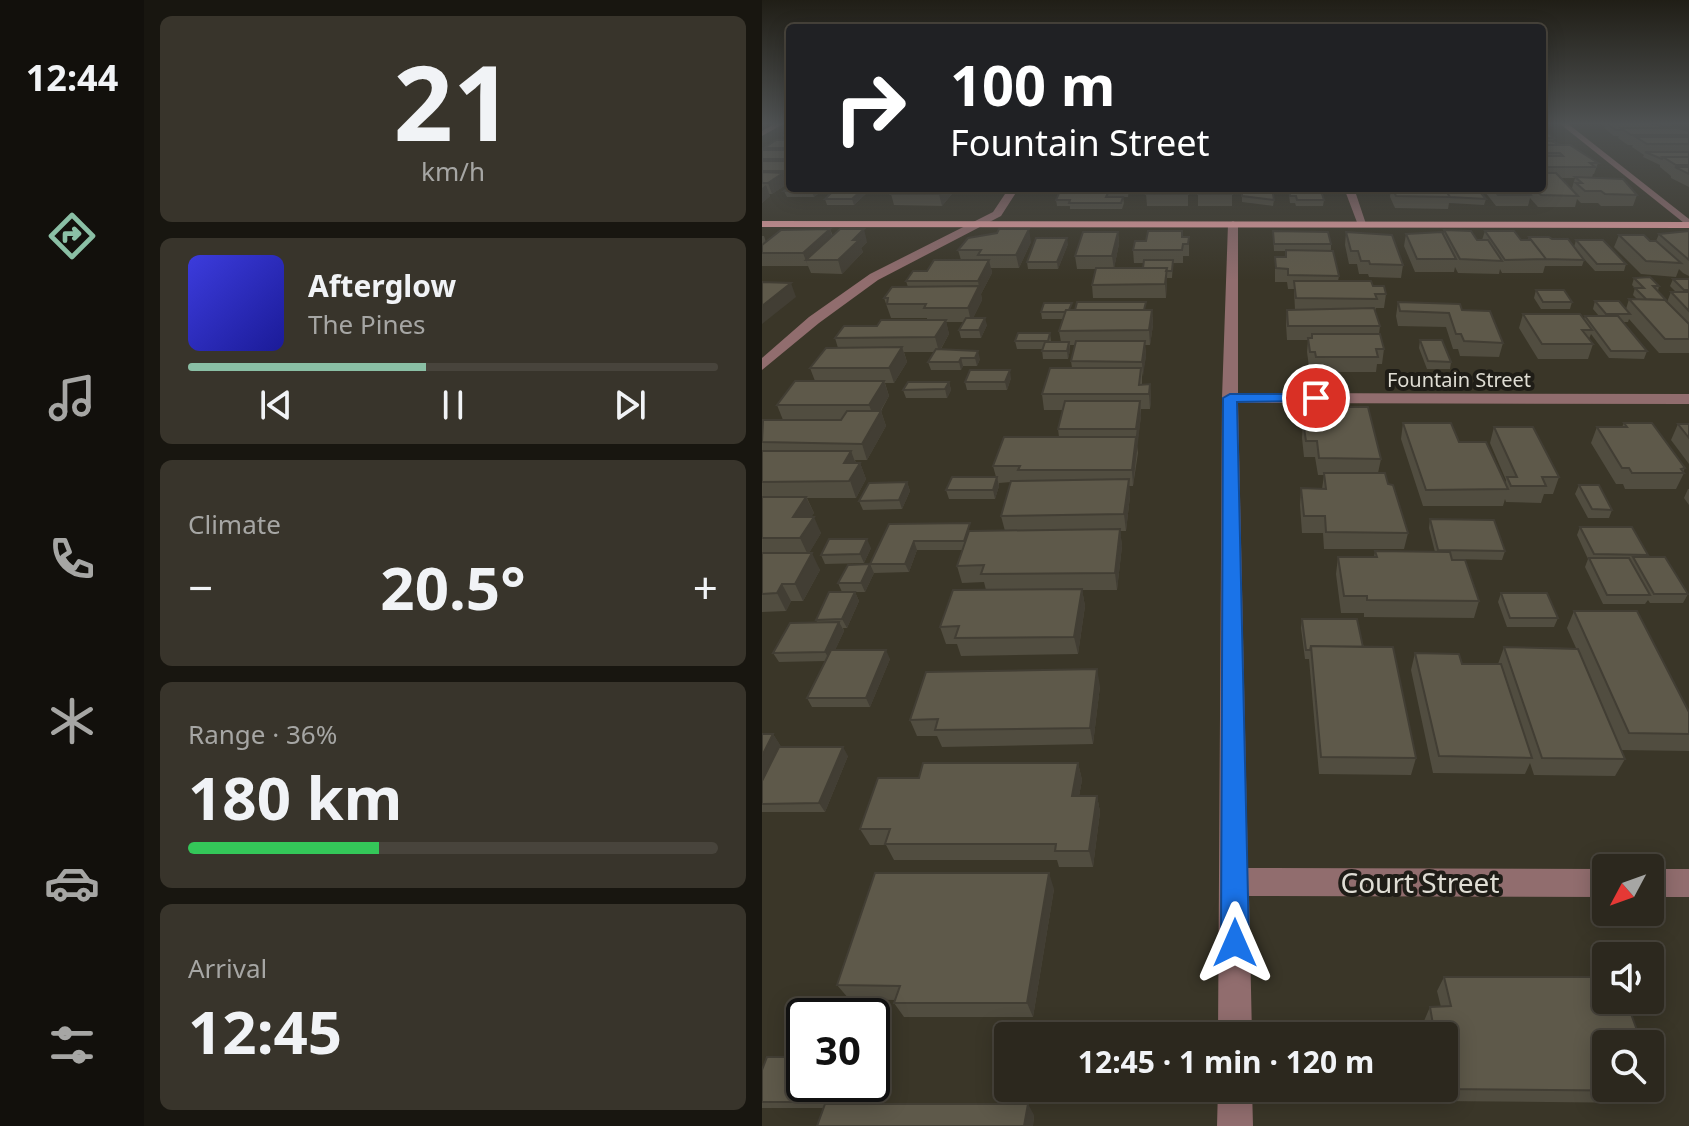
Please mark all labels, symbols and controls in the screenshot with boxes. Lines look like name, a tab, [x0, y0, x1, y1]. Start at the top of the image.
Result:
text: 21	[394, 30, 512, 171]
text: 100 m	[950, 46, 1115, 122]
text: 12:44	[26, 53, 118, 102]
icon: right	[818, 56, 922, 160]
text: Fountain Street	[950, 118, 1210, 167]
text: km/h	[421, 153, 485, 189]
icon: directions	[44, 208, 100, 264]
text: Afterglow	[308, 265, 456, 306]
text: The Pines	[308, 306, 426, 342]
pin	[1282, 364, 1350, 432]
street label: Fountain Street	[1387, 366, 1531, 393]
icon: music	[44, 370, 100, 426]
icon: arrive	[1294, 376, 1338, 420]
icon: previous	[254, 383, 298, 427]
icon: pause	[431, 383, 475, 427]
icon: next	[608, 383, 652, 427]
text: Climate	[188, 506, 281, 542]
icon: phone	[44, 531, 100, 587]
text: 20.5°	[380, 546, 526, 628]
text: −	[188, 557, 213, 617]
text: +	[693, 557, 718, 617]
icon: climate	[44, 693, 100, 749]
text: Range · 36%	[188, 716, 337, 752]
text: 180 km	[188, 756, 402, 838]
north arrow	[1592, 854, 1664, 926]
map controls	[1592, 854, 1664, 1102]
icon: car	[44, 855, 100, 911]
street label: Court Street	[1340, 863, 1500, 901]
position arrow	[1193, 901, 1277, 985]
button: sound	[1592, 942, 1664, 1014]
text: Arrival	[188, 950, 267, 986]
text: 12:45	[188, 990, 342, 1072]
speed limit sign: 30	[786, 998, 890, 1102]
icon: filters	[44, 1017, 100, 1073]
button: search	[1592, 1030, 1664, 1102]
text: 12:45 · 1 min · 120 m	[1078, 1041, 1374, 1082]

